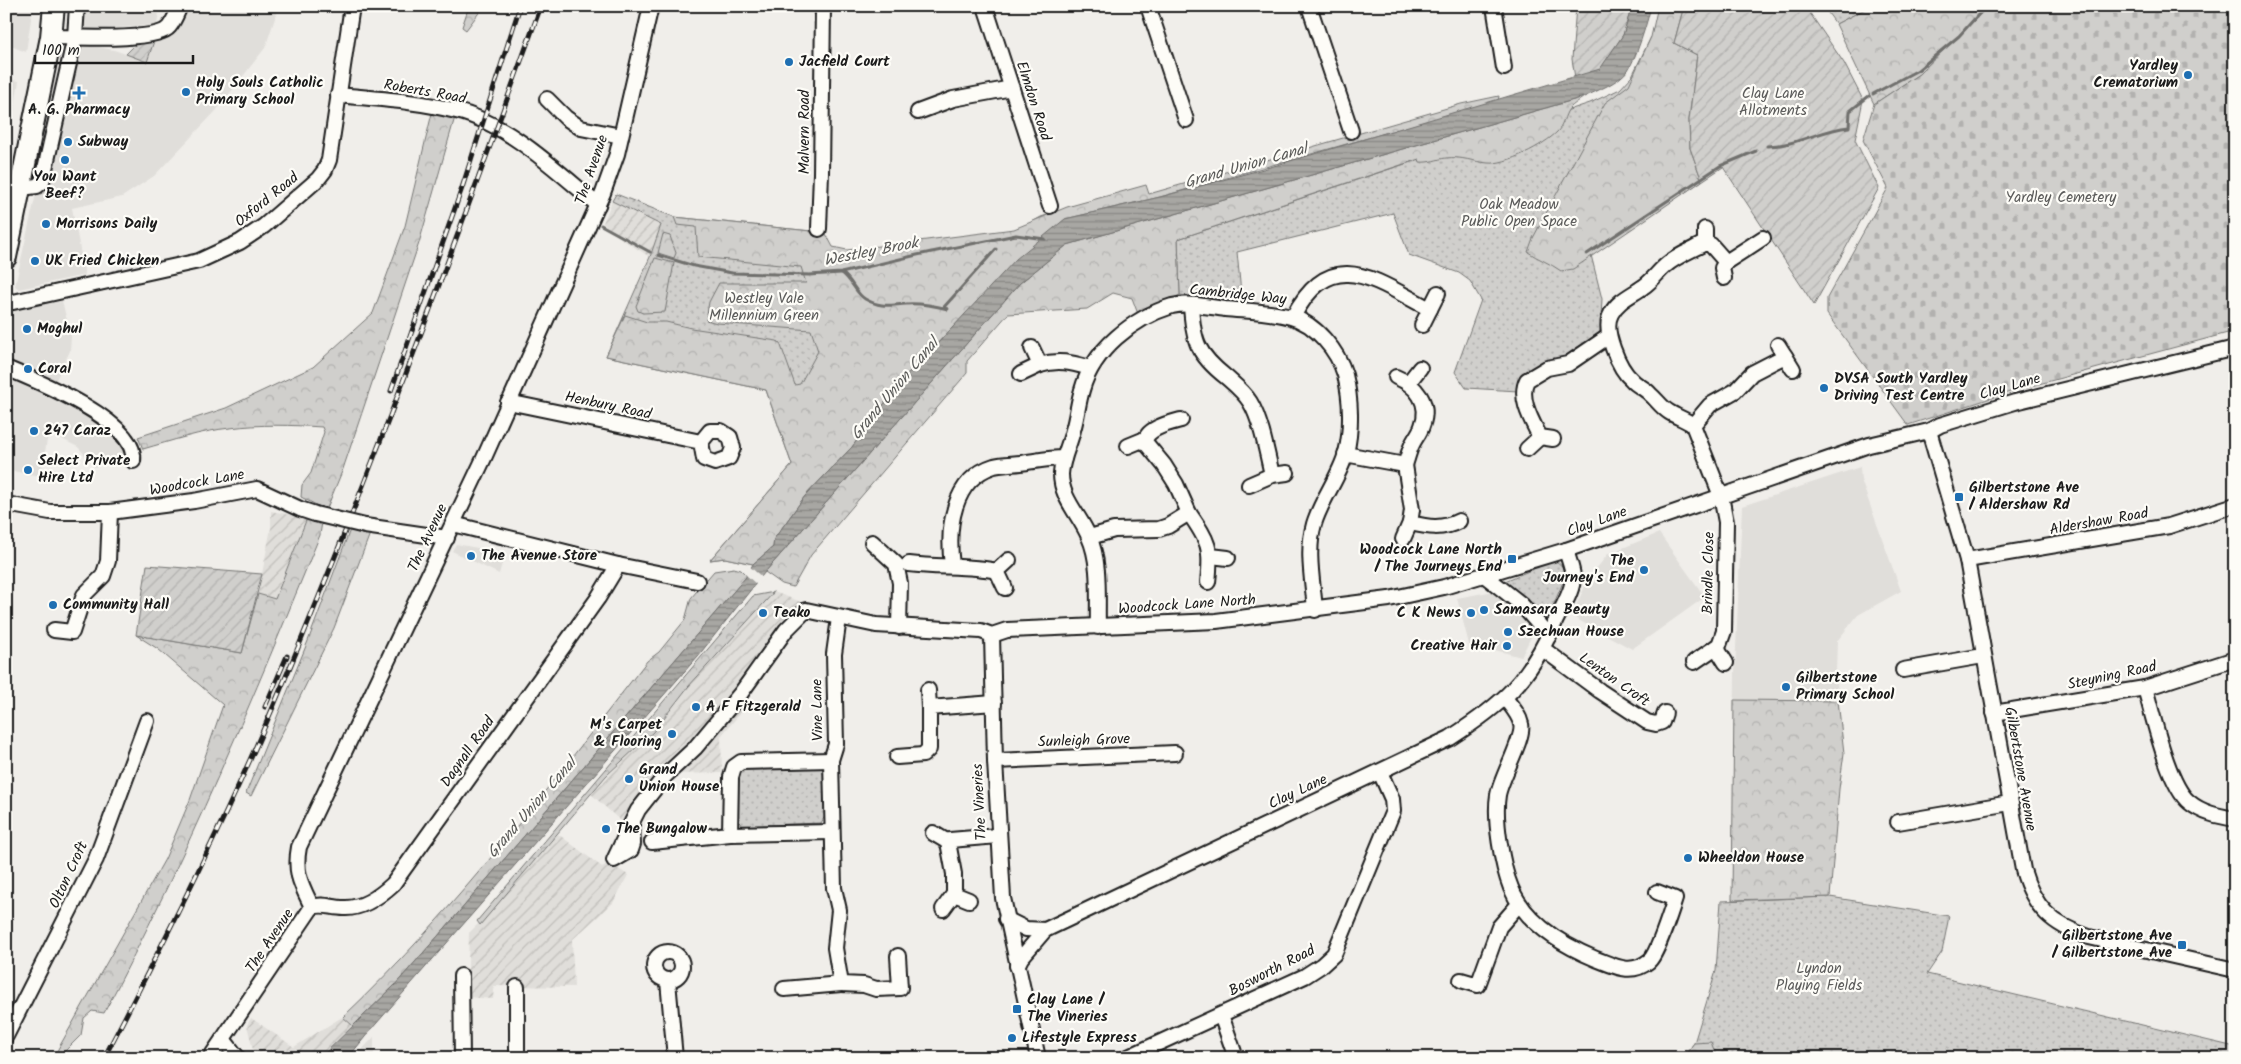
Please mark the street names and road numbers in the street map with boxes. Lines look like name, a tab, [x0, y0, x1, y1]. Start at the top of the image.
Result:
street label: Elmdon Road	[1009, 58, 1057, 145]
street label: Roberts Road	[382, 73, 469, 111]
street label: Malvern Road	[793, 89, 817, 174]
street label: The Avenue	[569, 131, 615, 208]
street label: Oxford Road	[230, 166, 305, 233]
street label: Cambridge Way	[1188, 278, 1289, 312]
street label: Clay Lane	[1977, 367, 2044, 407]
street label: Henbury Road	[562, 385, 654, 427]
street label: Woodcock Lane	[148, 463, 247, 503]
street label: The Avenue	[402, 500, 454, 576]
street label: Clay Lane	[1563, 500, 1631, 544]
street label: Aldershaw Road	[2048, 501, 2151, 542]
street label: Brindle Close	[1696, 531, 1722, 615]
street label: Woodcock Lane North	[1117, 588, 1257, 622]
street label: Lenton Croft	[1574, 647, 1655, 713]
street label: Steyning Road	[2065, 655, 2159, 697]
street label: Vine Lane	[805, 678, 831, 741]
street label: Gilbertstone Avenue	[1997, 705, 2043, 833]
street label: Dagnall Road	[435, 711, 502, 793]
street label: Sunleigh Grove	[1037, 727, 1131, 755]
street label: The Vineries	[966, 762, 994, 841]
street label: Clay Lane	[1265, 768, 1332, 816]
street label: Olton Croft	[43, 837, 95, 913]
street label: The Avenue	[240, 904, 300, 978]
street label: Bosworth Road	[1224, 939, 1320, 1003]

